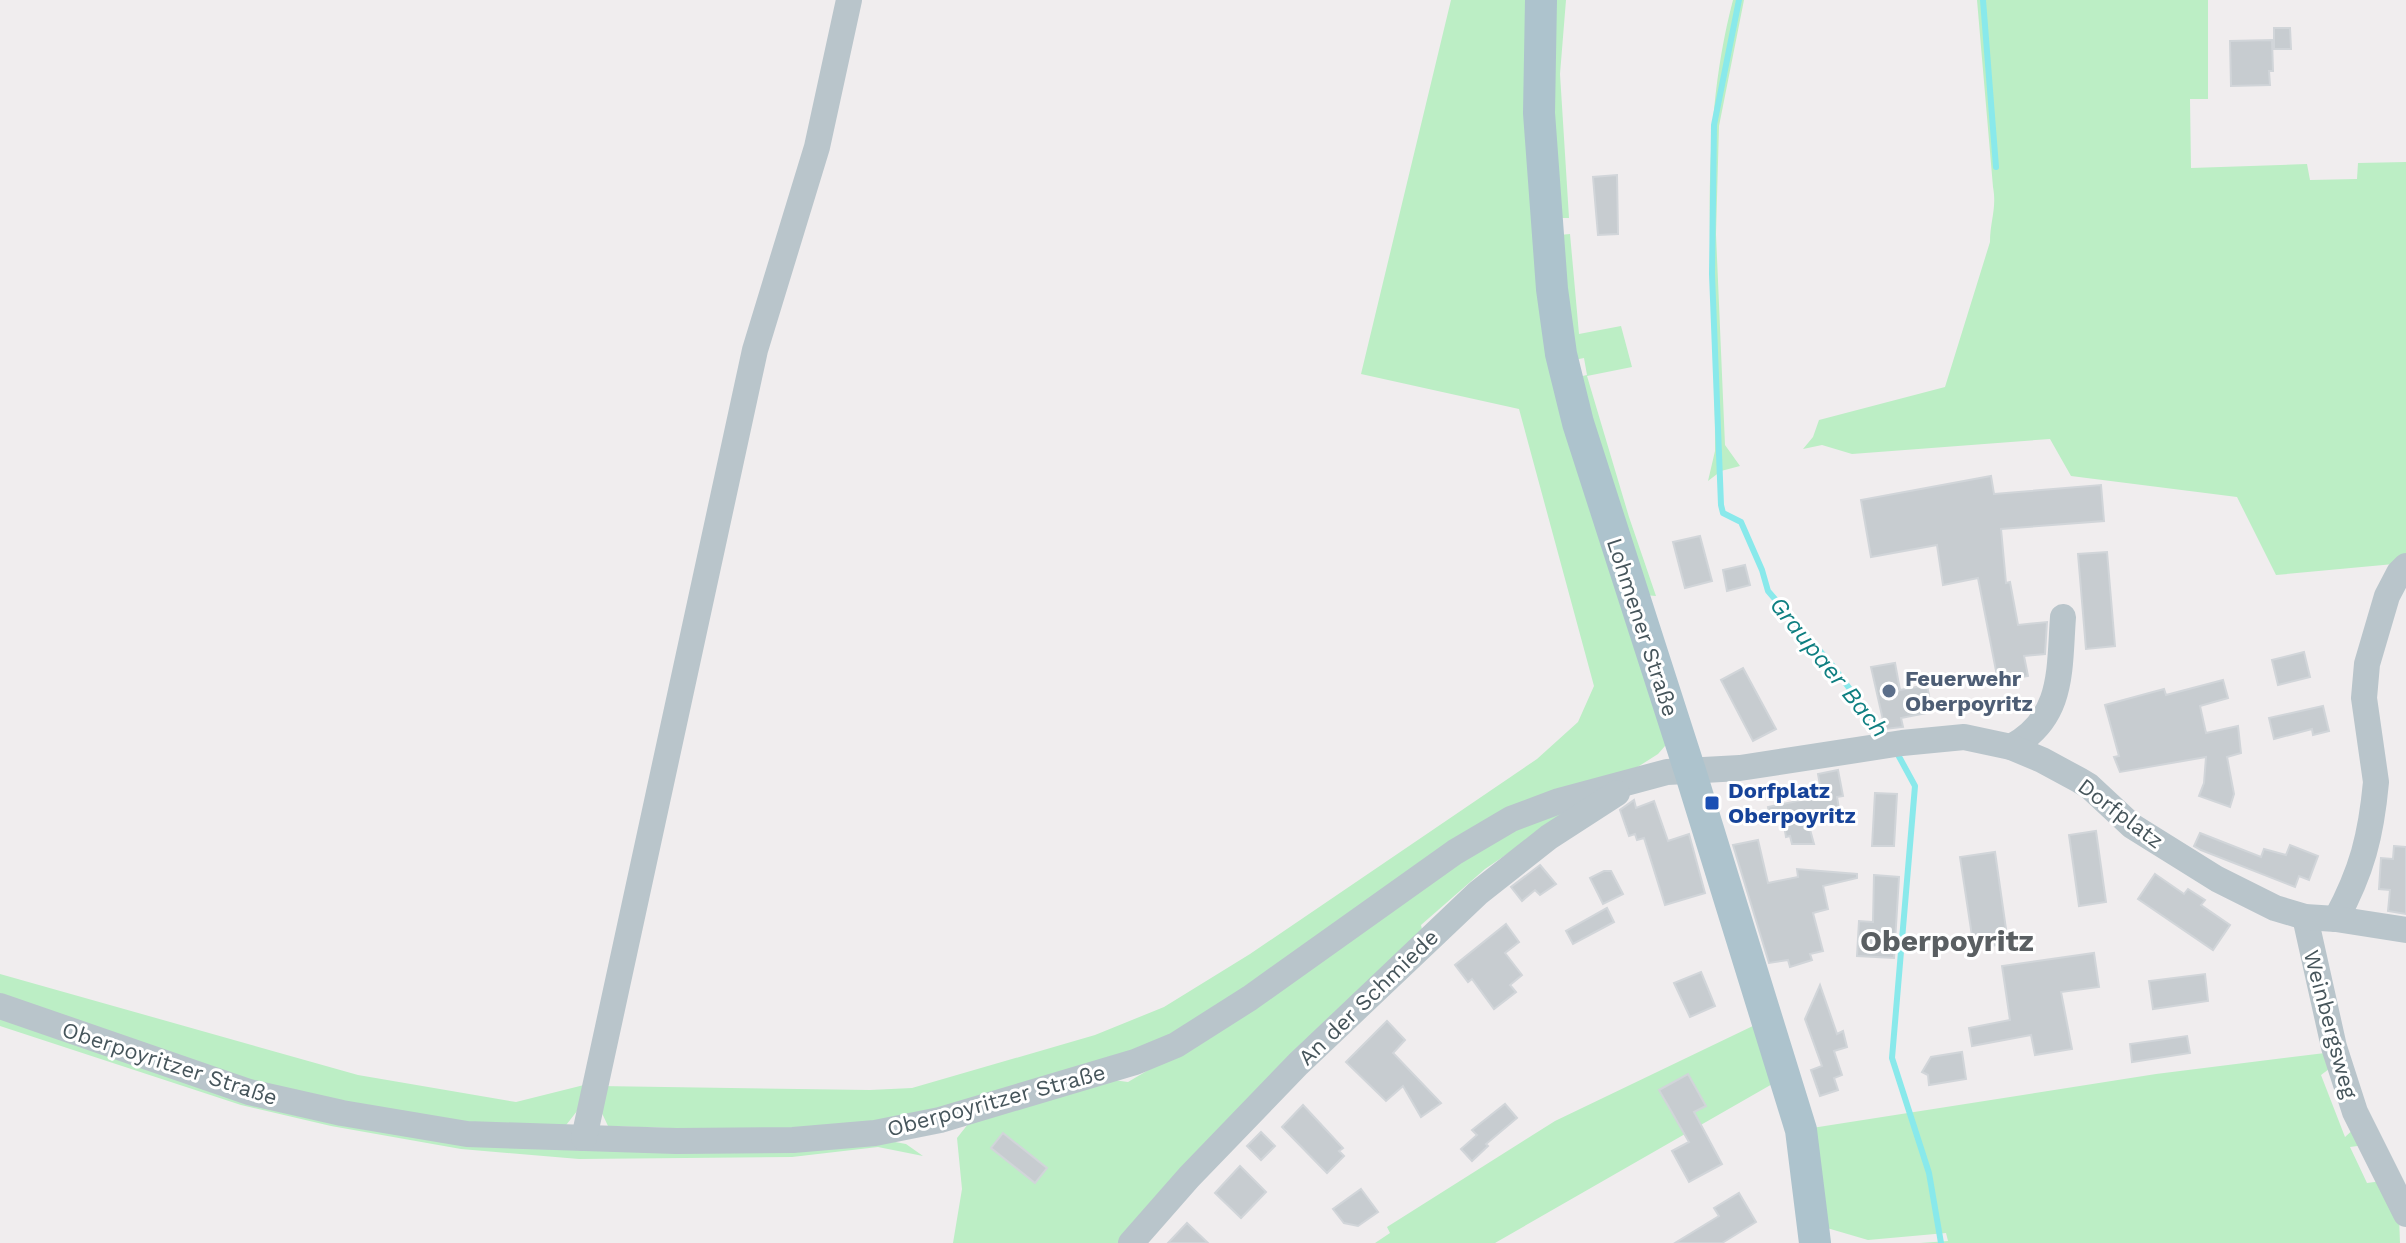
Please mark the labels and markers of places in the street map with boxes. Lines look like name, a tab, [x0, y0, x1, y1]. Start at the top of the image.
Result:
place label: Feuerwehr Oberpoyritz	[1905, 666, 2033, 716]
marker: Feuerwehr Oberpoyritz	[1880, 682, 1898, 700]
place label: Dorfplatz Oberpoyritz	[1728, 778, 1856, 828]
marker: Dorfplatz Oberpoyritz	[1703, 794, 1721, 812]

